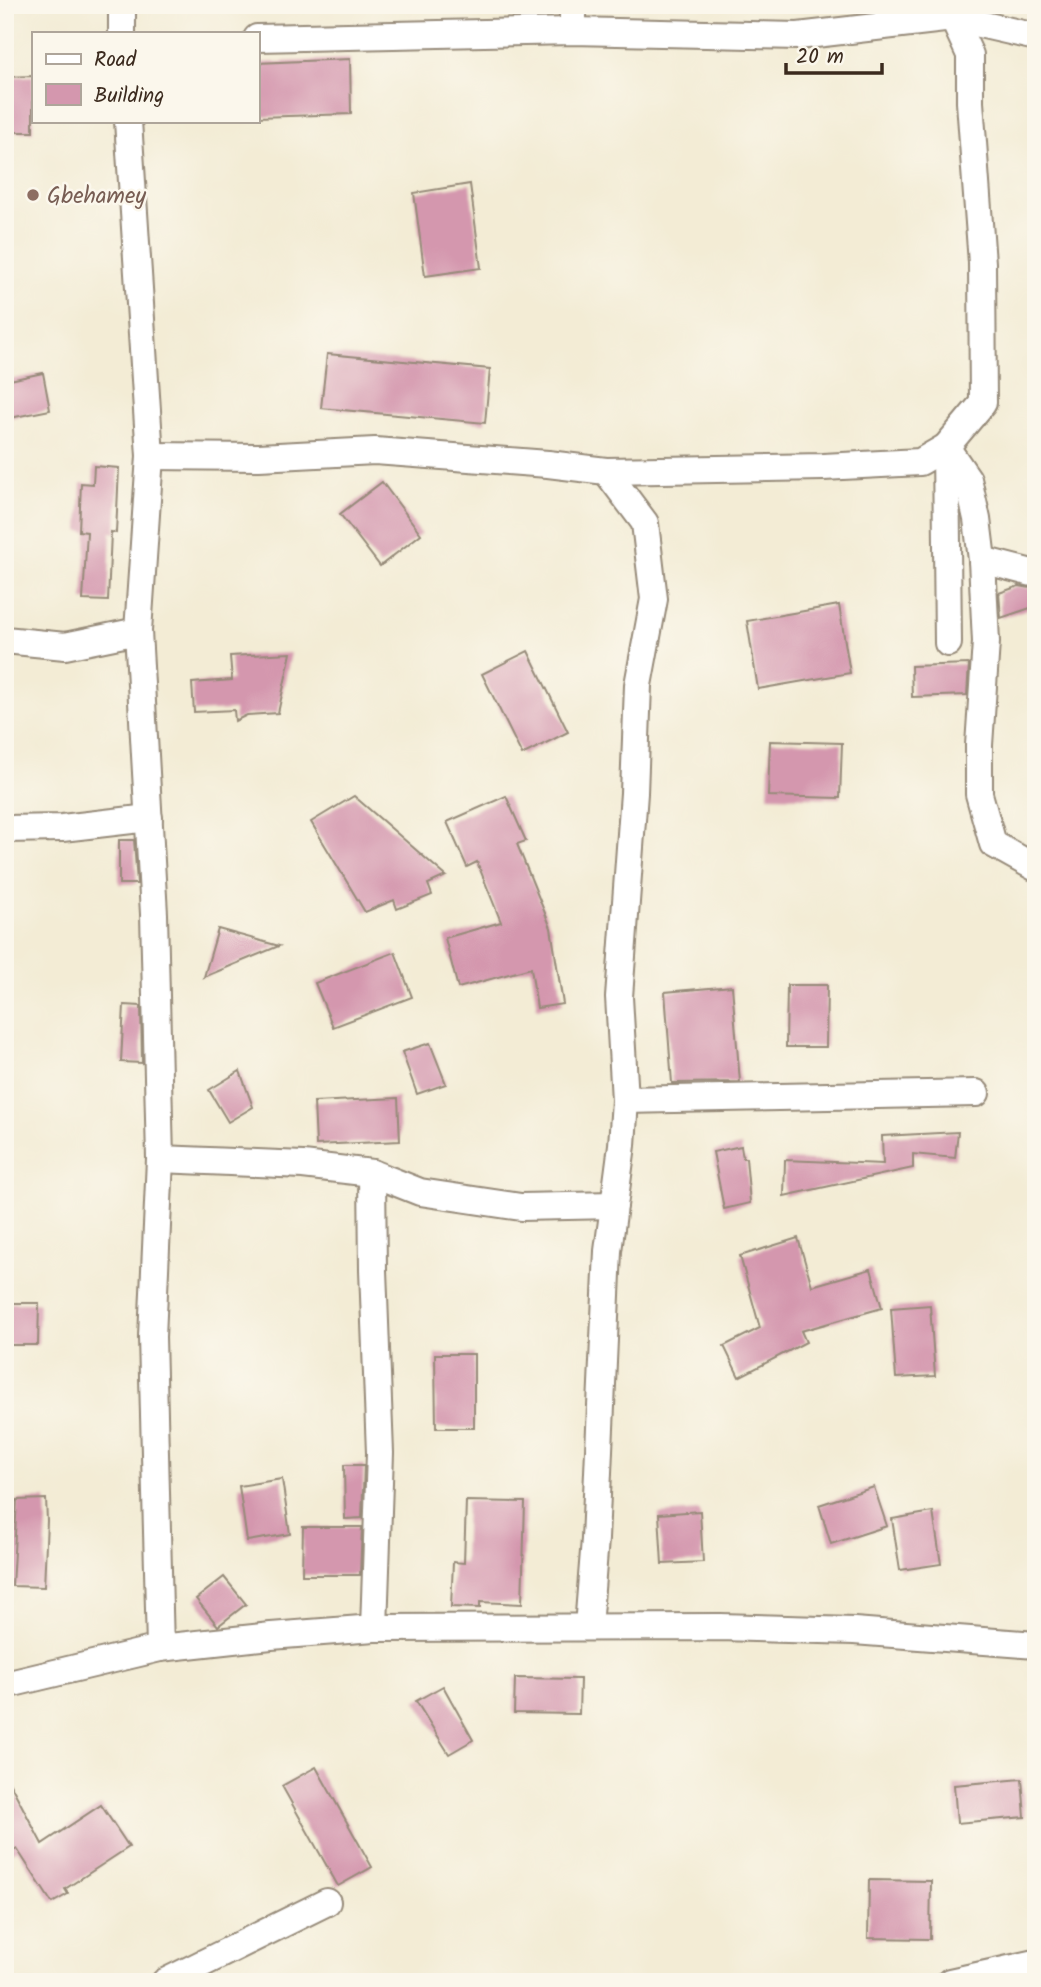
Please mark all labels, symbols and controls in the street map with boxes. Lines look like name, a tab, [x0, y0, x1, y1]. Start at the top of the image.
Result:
legend	[32, 32, 259, 122]
scale bar	[786, 32, 882, 76]
text: 20 m	[796, 41, 844, 74]
text: Road	[94, 44, 137, 77]
text: Building	[94, 80, 164, 113]
place label: Gbehamey	[47, 179, 146, 215]
marker: Gbehamey	[25, 187, 41, 203]

